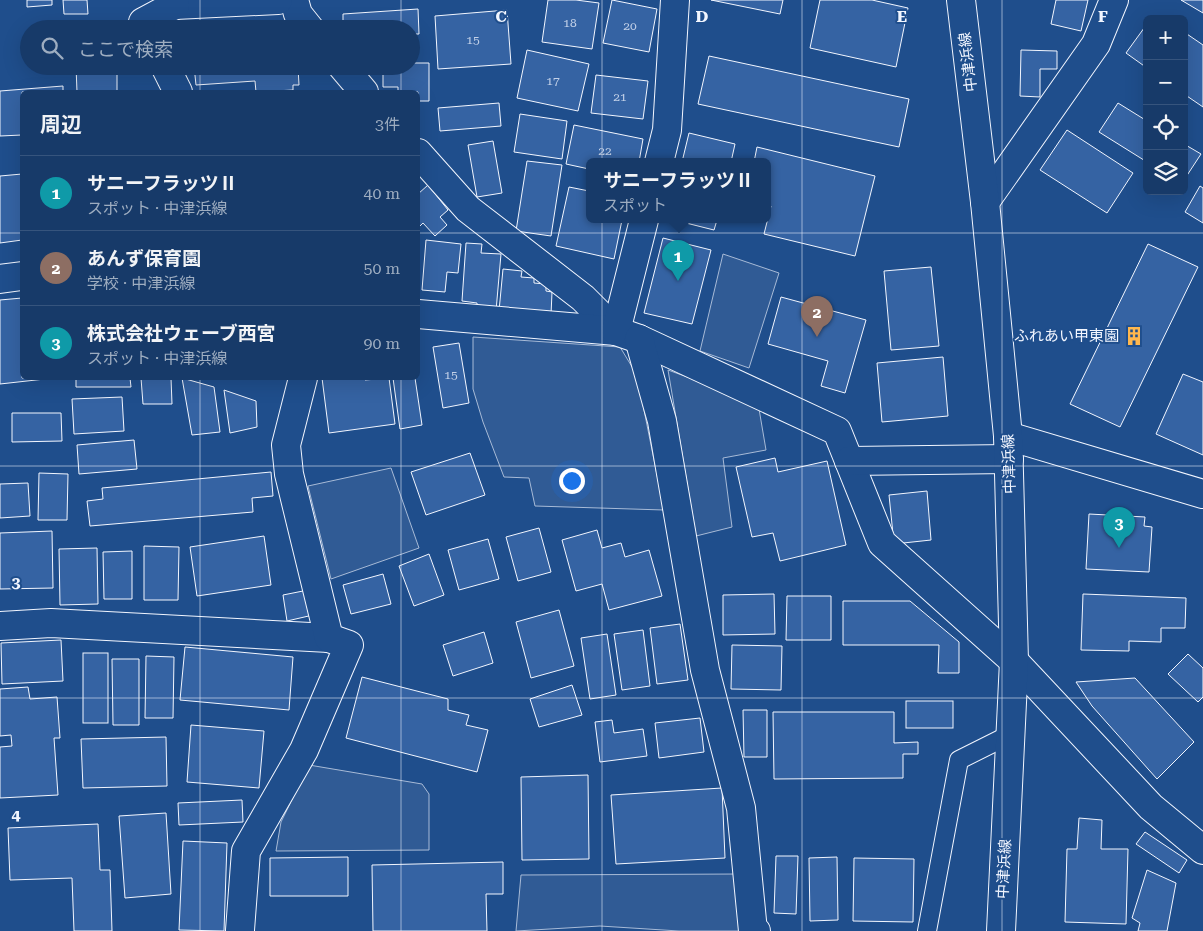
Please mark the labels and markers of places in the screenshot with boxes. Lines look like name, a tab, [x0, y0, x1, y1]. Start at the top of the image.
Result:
pin: 1	[662, 240, 694, 281]
pin: 2	[801, 296, 833, 337]
building icon: ふれあい甲東園	[1123, 325, 1145, 347]
place label: ふれあい甲東園	[1014, 327, 1119, 345]
pin: 3	[1103, 507, 1135, 548]

